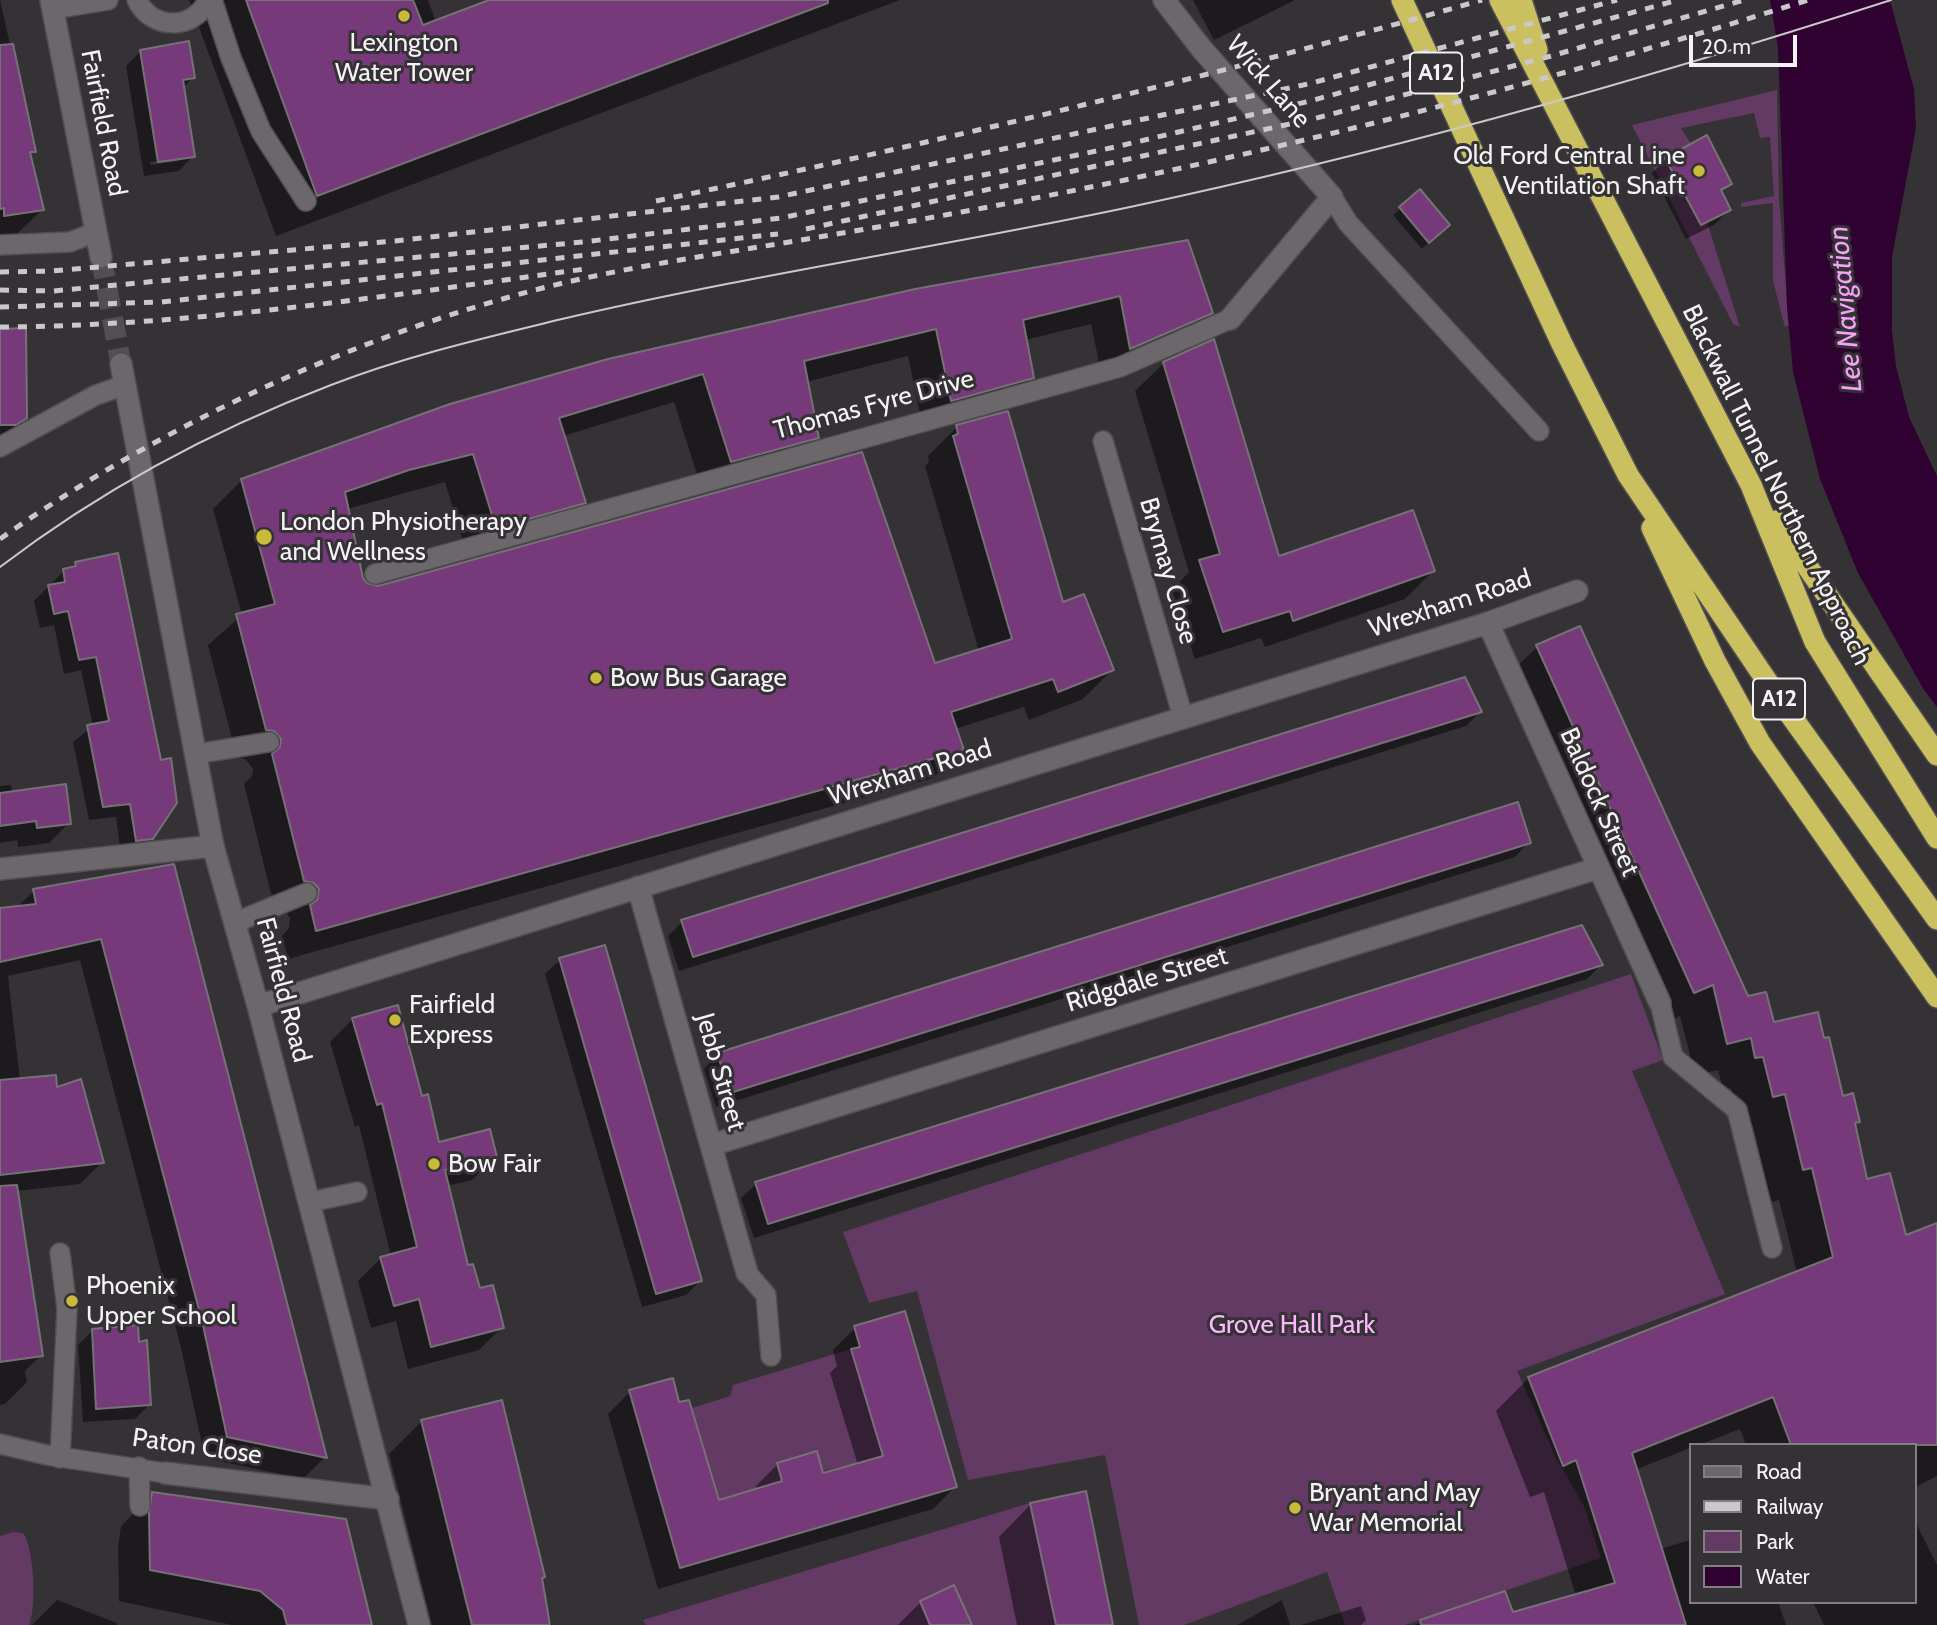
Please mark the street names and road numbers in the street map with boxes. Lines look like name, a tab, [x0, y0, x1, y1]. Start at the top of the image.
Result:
street label: Wick Lane	[1219, 29, 1317, 135]
street label: Fairfield Road	[74, 47, 132, 199]
road number: A12	[1410, 52, 1462, 94]
street label: Blackwall Tunnel Northern Approach	[1675, 300, 1877, 670]
street label: Thomas Fyre Drive	[771, 363, 977, 447]
street label: Brymay Close	[1132, 494, 1204, 648]
street label: Wrexham Road	[1365, 563, 1535, 645]
road number: A12	[1753, 678, 1805, 720]
street label: Baldock Street	[1552, 723, 1646, 881]
street label: Wrexham Road	[825, 733, 995, 813]
street label: Fairfield Road	[249, 914, 317, 1066]
street label: Ridgdale Street	[1062, 941, 1232, 1019]
street label: Jebb Street	[688, 1009, 752, 1135]
street label: Paton Close	[130, 1422, 264, 1472]

